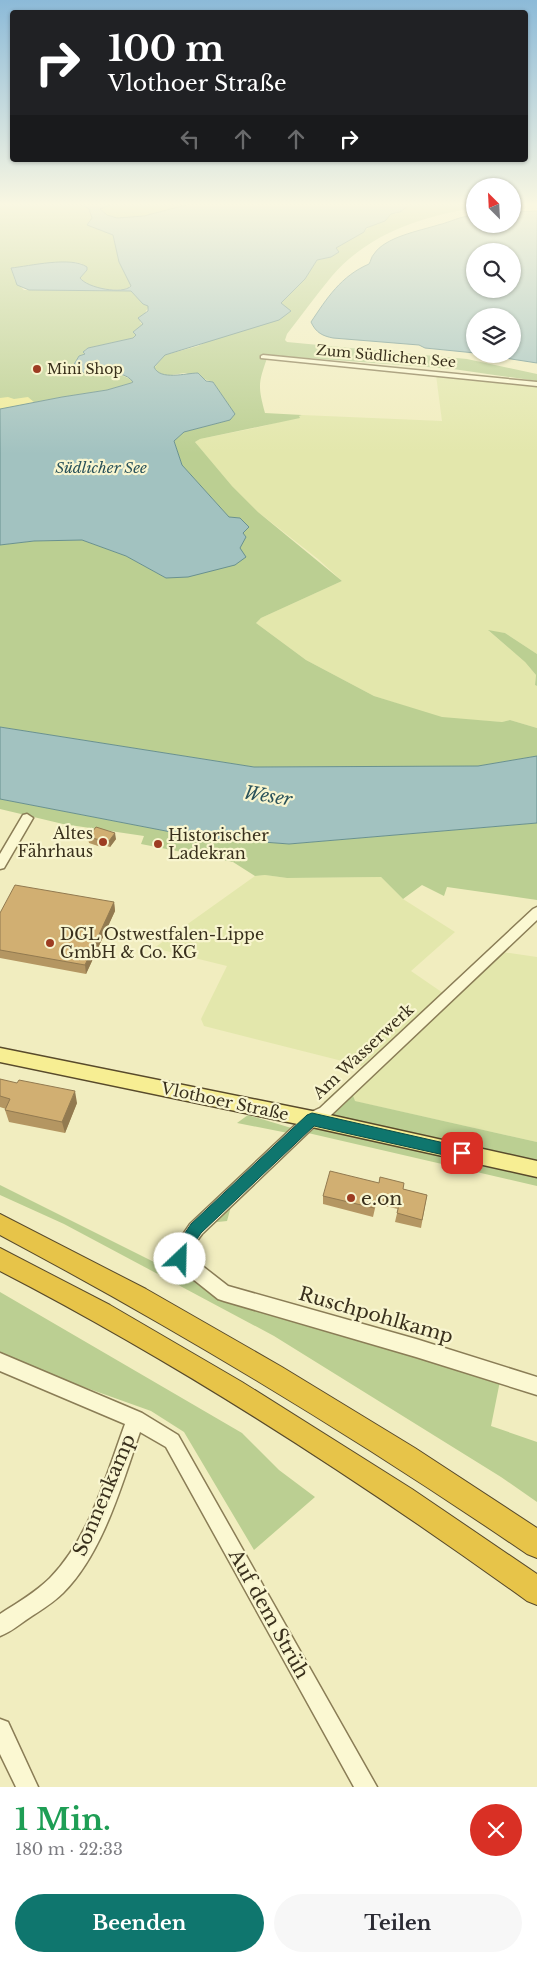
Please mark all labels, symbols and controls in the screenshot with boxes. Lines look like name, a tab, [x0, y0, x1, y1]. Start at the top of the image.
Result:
text: 100 m	[108, 27, 224, 70]
icon: right	[25, 30, 90, 95]
text: Vlothoer Straße	[108, 70, 287, 97]
icon: left	[176, 125, 204, 153]
icon: ahead	[229, 125, 257, 153]
icon: ahead	[282, 125, 310, 153]
icon: right	[335, 125, 363, 153]
north arrow	[466, 178, 521, 232]
map controls	[466, 178, 521, 363]
button: search	[466, 243, 521, 298]
button: layers	[466, 308, 521, 363]
street label: Zum Südlichen See	[315, 341, 457, 371]
place label: Mini Shop	[47, 360, 123, 378]
marker: Mini Shop	[31, 363, 43, 375]
water label: Südlicher See	[55, 458, 147, 477]
water label: Weser	[242, 781, 294, 811]
place label: Altes Fährhaus	[17, 823, 93, 861]
place label: Historischer Ladekran	[168, 825, 269, 863]
marker: Altes Fährhaus	[97, 836, 109, 848]
marker: Historischer Ladekran	[152, 838, 164, 850]
place label: DGL Ostwestfalen-Lippe GmbH & Co. KG	[60, 924, 264, 962]
marker: DGL Ostwestfalen-Lippe GmbH & Co. KG	[44, 937, 56, 949]
street label: Am Wasserwerk	[308, 999, 418, 1104]
street label: Vlothoer Straße	[158, 1078, 291, 1124]
pin	[441, 1132, 483, 1174]
icon: arrive	[448, 1139, 476, 1167]
place label: e.on	[361, 1187, 402, 1210]
marker: e.on	[345, 1192, 357, 1204]
position arrow	[153, 1232, 205, 1284]
street label: Ruschpohlkamp	[296, 1282, 456, 1348]
street label: Sonnenkamp	[68, 1431, 140, 1559]
street label: Auf dem Strüh	[224, 1544, 314, 1683]
text: 1 Min.	[15, 1801, 111, 1838]
button: close	[470, 1804, 522, 1856]
text: 180 m · 22:33	[15, 1839, 123, 1859]
button: Beenden	[15, 1894, 264, 1952]
button: Teilen	[274, 1894, 522, 1952]

